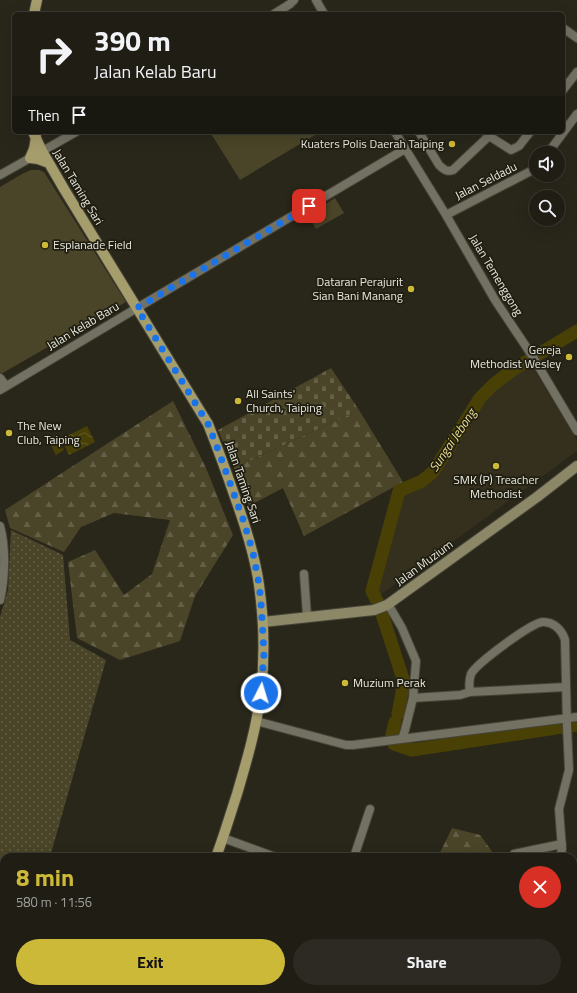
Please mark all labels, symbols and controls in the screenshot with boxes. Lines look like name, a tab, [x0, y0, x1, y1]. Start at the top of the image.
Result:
text: 390 m	[94, 19, 171, 62]
icon: right	[28, 28, 80, 80]
text: Jalan Kelab Baru	[94, 58, 217, 85]
text: Then	[28, 104, 60, 127]
icon: arrive	[68, 104, 90, 126]
place label: Kuaters Polis Daerah Taiping	[301, 134, 444, 153]
marker: Kuaters Polis Daerah Taiping	[447, 139, 457, 149]
street label: Jalan Taming Sari	[48, 145, 109, 228]
map controls	[529, 146, 565, 226]
button: sound	[529, 146, 565, 182]
street label: Jalan Seldadu	[451, 157, 520, 204]
pin	[292, 189, 326, 223]
button: search	[529, 190, 565, 226]
icon: arrive	[298, 195, 320, 217]
street label: Jalan Temenggong	[464, 230, 528, 319]
place label: Esplanade Field	[53, 235, 132, 254]
marker: Esplanade Field	[40, 240, 50, 250]
place label: Dataran Perajurit Sian Bani Manang	[312, 272, 404, 305]
marker: Dataran Perajurit Sian Bani Manang	[406, 284, 416, 294]
street label: Jalan Kelab Baru	[43, 296, 123, 355]
place label: Gereja Methodist Wesley	[470, 340, 561, 373]
marker: Gereja Methodist Wesley	[564, 352, 574, 362]
place label: All Saints' Church, Taiping	[246, 384, 322, 417]
marker: All Saints' Church, Taiping	[233, 396, 243, 406]
water label: Sungai Jebong	[423, 403, 482, 476]
place label: The New Club, Taiping	[17, 416, 80, 449]
marker: The New Club, Taiping	[4, 428, 14, 438]
street label: Jalan Taming Sari	[221, 438, 266, 526]
marker: SMK (P) Treacher Methodist	[491, 461, 501, 471]
place label: SMK (P) Treacher Methodist	[453, 470, 539, 503]
street label: Jalan Muzium	[390, 535, 457, 590]
position arrow	[240, 672, 282, 714]
place label: Muzium Perak	[353, 673, 426, 692]
marker: Muzium Perak	[340, 678, 350, 688]
text: 8 min	[16, 859, 74, 895]
button: close	[519, 866, 561, 908]
text: 580 m · 11:56	[16, 892, 92, 912]
button: Exit	[16, 939, 285, 985]
button: Share	[293, 939, 561, 985]

